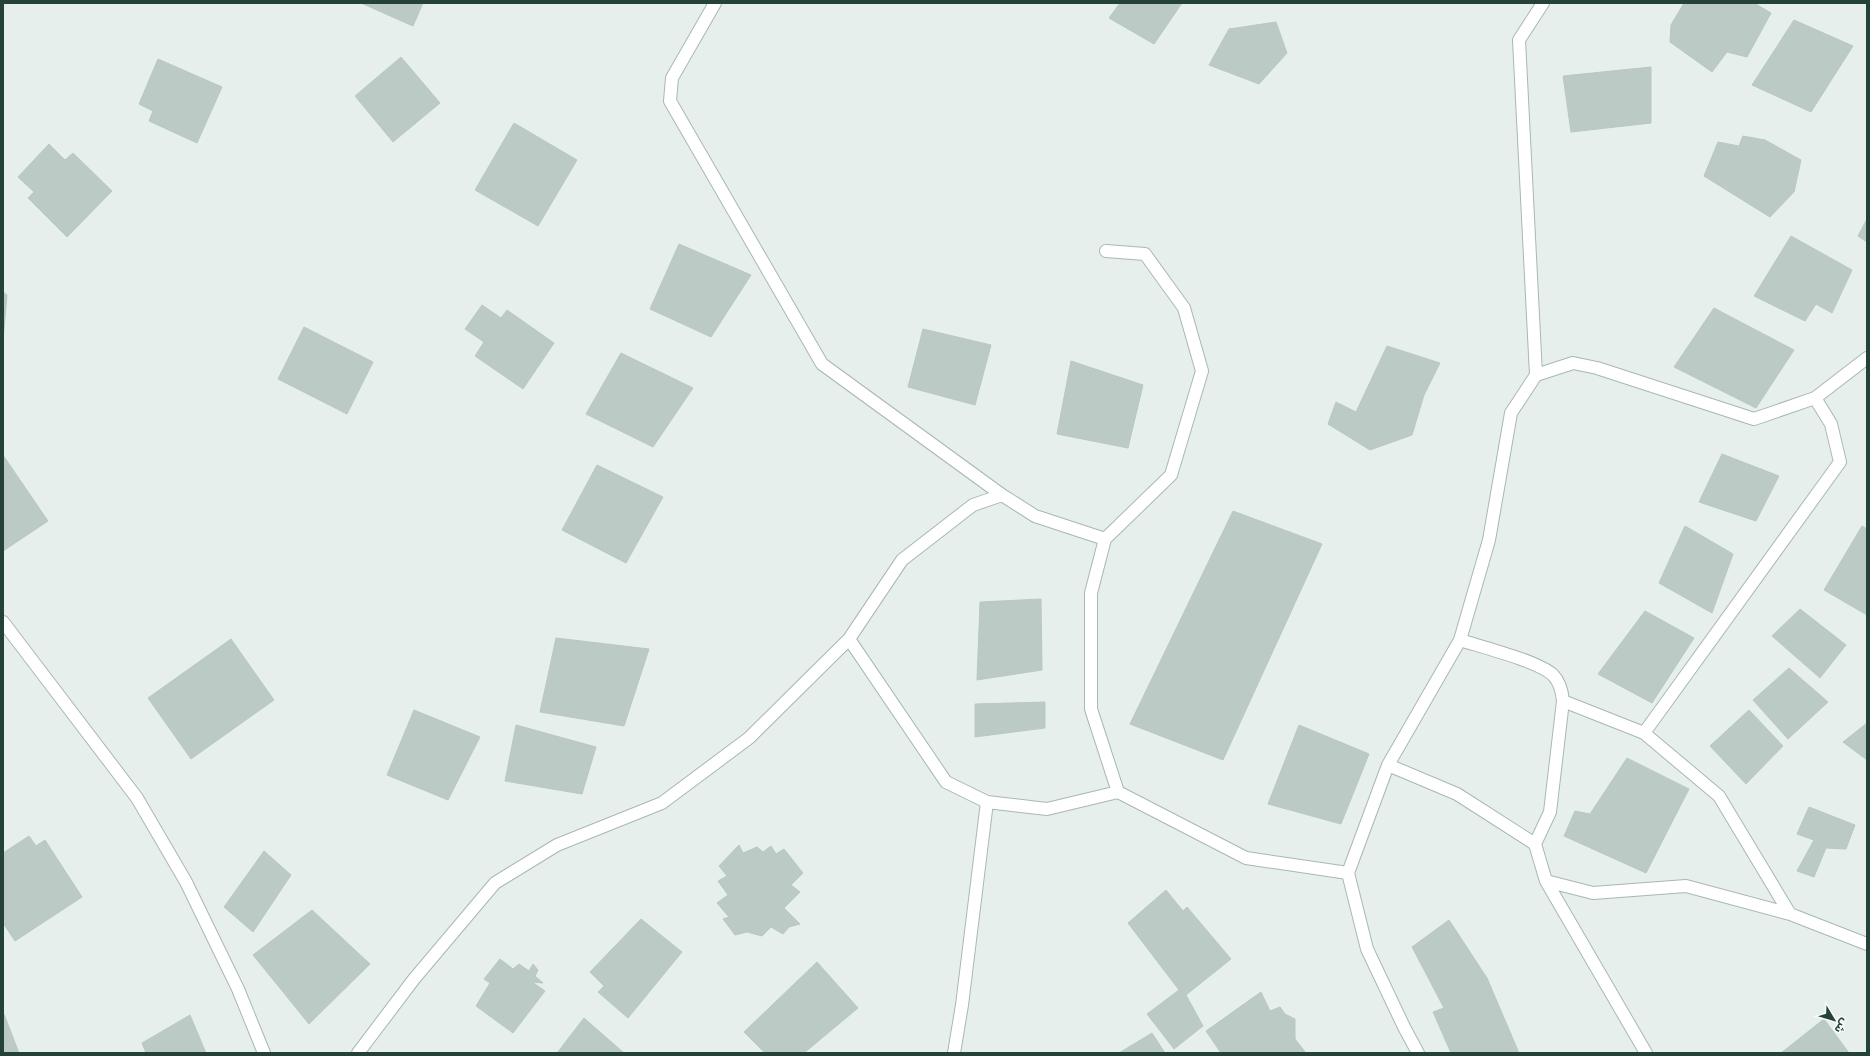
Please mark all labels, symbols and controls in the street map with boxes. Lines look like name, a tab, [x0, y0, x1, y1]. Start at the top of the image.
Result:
north arrow	[1814, 1000, 1854, 1040]
text: ش	[1832, 1016, 1851, 1036]

